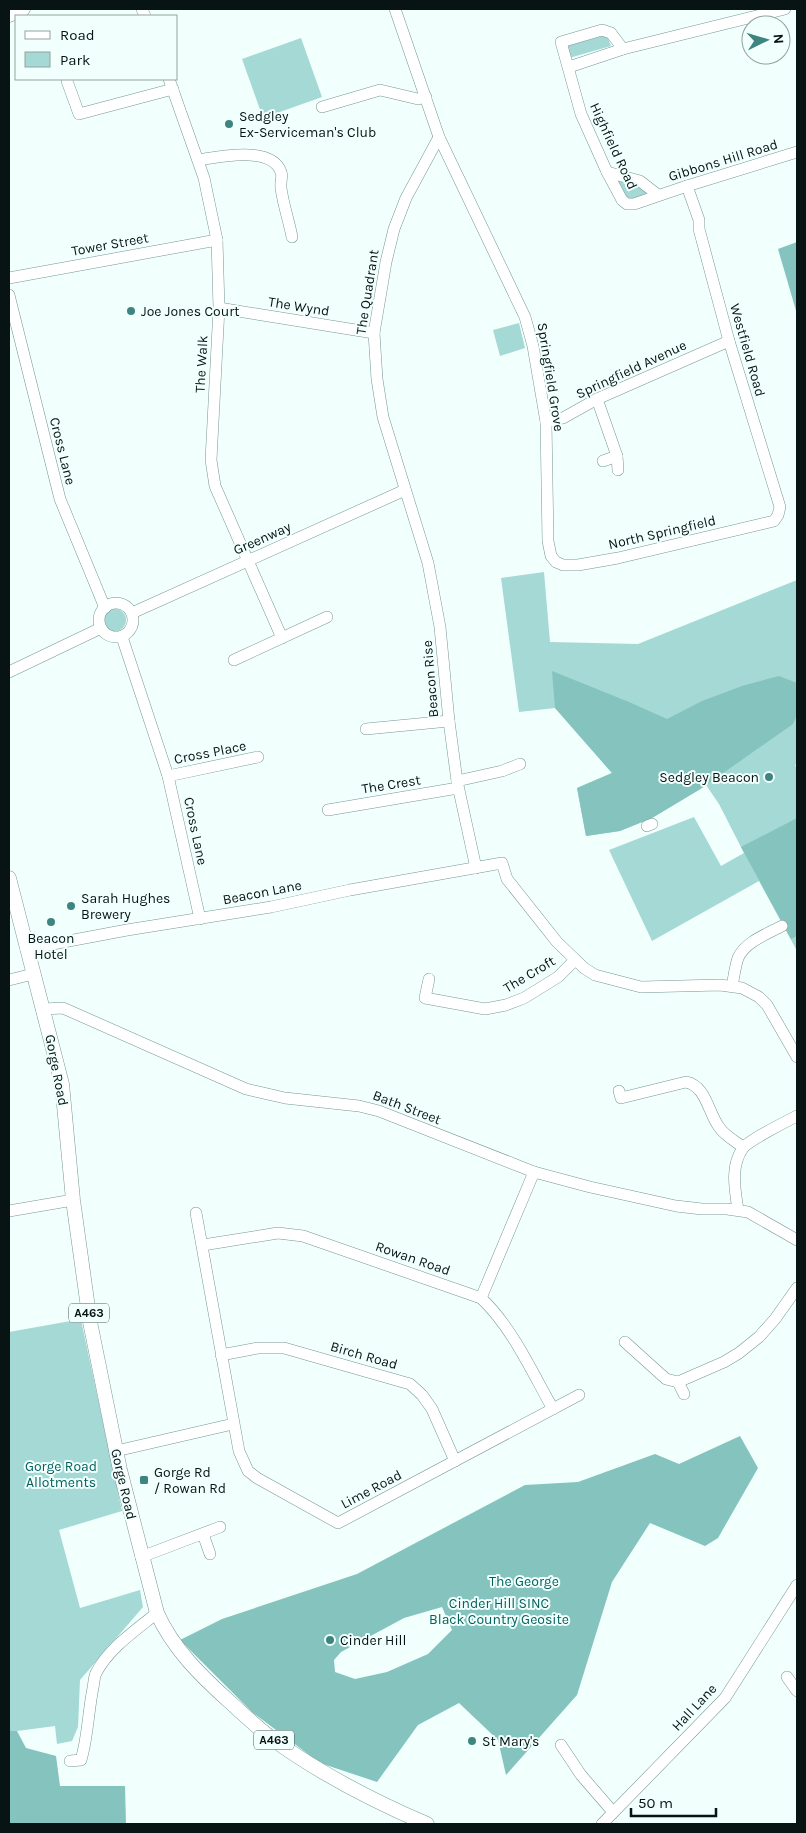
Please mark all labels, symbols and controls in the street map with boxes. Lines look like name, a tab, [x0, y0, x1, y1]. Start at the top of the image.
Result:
legend	[15, 15, 178, 80]
north arrow	[741, 15, 791, 65]
text: Road	[60, 26, 95, 44]
text: N	[770, 33, 787, 45]
text: Park	[60, 51, 90, 69]
street label: Highfield Road	[586, 100, 641, 192]
place label: Sedgley Ex-Serviceman's Club	[239, 108, 376, 141]
marker: Sedgley Ex-Serviceman's Club	[223, 118, 235, 130]
street label: Gibbons Hill Road	[666, 136, 780, 185]
street label: Tower Street	[70, 229, 150, 260]
street label: The Quadrant	[352, 248, 383, 336]
street label: The Wynd	[267, 293, 331, 320]
street label: Westfield Road	[726, 302, 769, 399]
place label: Joe Jones Court	[141, 303, 239, 320]
marker: Joe Jones Court	[125, 305, 137, 317]
street label: Springfield Grove	[534, 321, 567, 433]
street label: The Walk	[192, 335, 211, 393]
street label: Springfield Avenue	[573, 336, 689, 403]
street label: Cross Lane	[46, 415, 79, 487]
street label: North Springfield	[607, 512, 718, 553]
street label: Greenway	[231, 518, 294, 559]
street label: Beacon Rise	[419, 640, 442, 718]
street label: Cross Place	[173, 737, 248, 768]
place label: Sedgley Beacon	[659, 769, 759, 786]
street label: The Crest	[360, 771, 422, 798]
marker: Sedgley Beacon	[763, 771, 775, 783]
street label: Cross Lane	[180, 795, 211, 867]
street label: Beacon Lane	[221, 877, 303, 908]
place label: Sarah Hughes Brewery	[81, 890, 170, 923]
marker: Sarah Hughes Brewery	[65, 900, 77, 912]
marker: Beacon Hotel	[45, 916, 57, 928]
place label: Beacon Hotel	[28, 930, 74, 963]
street label: The Croft	[500, 952, 558, 996]
street label: Gorge Road	[41, 1033, 72, 1107]
street label: Bath Street	[370, 1087, 443, 1128]
street label: Rowan Road	[373, 1238, 453, 1279]
road number: A463	[69, 1304, 109, 1322]
street label: Birch Road	[328, 1338, 399, 1373]
street label: Gorge Road	[107, 1447, 140, 1521]
park label: Gorge Road Allotments	[25, 1458, 97, 1491]
place label: Gorge Rd / Rowan Rd	[154, 1464, 226, 1497]
street label: Lime Road	[338, 1466, 405, 1513]
marker: Gorge Rd / Rowan Rd	[138, 1474, 150, 1486]
park label: The George	[489, 1573, 559, 1590]
park label: Cinder Hill SINC Black Country Geosite	[429, 1595, 569, 1628]
place label: Cinder Hill	[340, 1632, 406, 1649]
marker: Cinder Hill	[324, 1634, 336, 1646]
street label: Hall Lane	[668, 1680, 720, 1734]
road number: A463	[254, 1730, 294, 1750]
place label: St Mary's	[482, 1733, 539, 1750]
marker: St Mary's	[466, 1735, 478, 1747]
scale bar	[631, 1786, 716, 1818]
text: 50 m	[638, 1794, 673, 1812]

